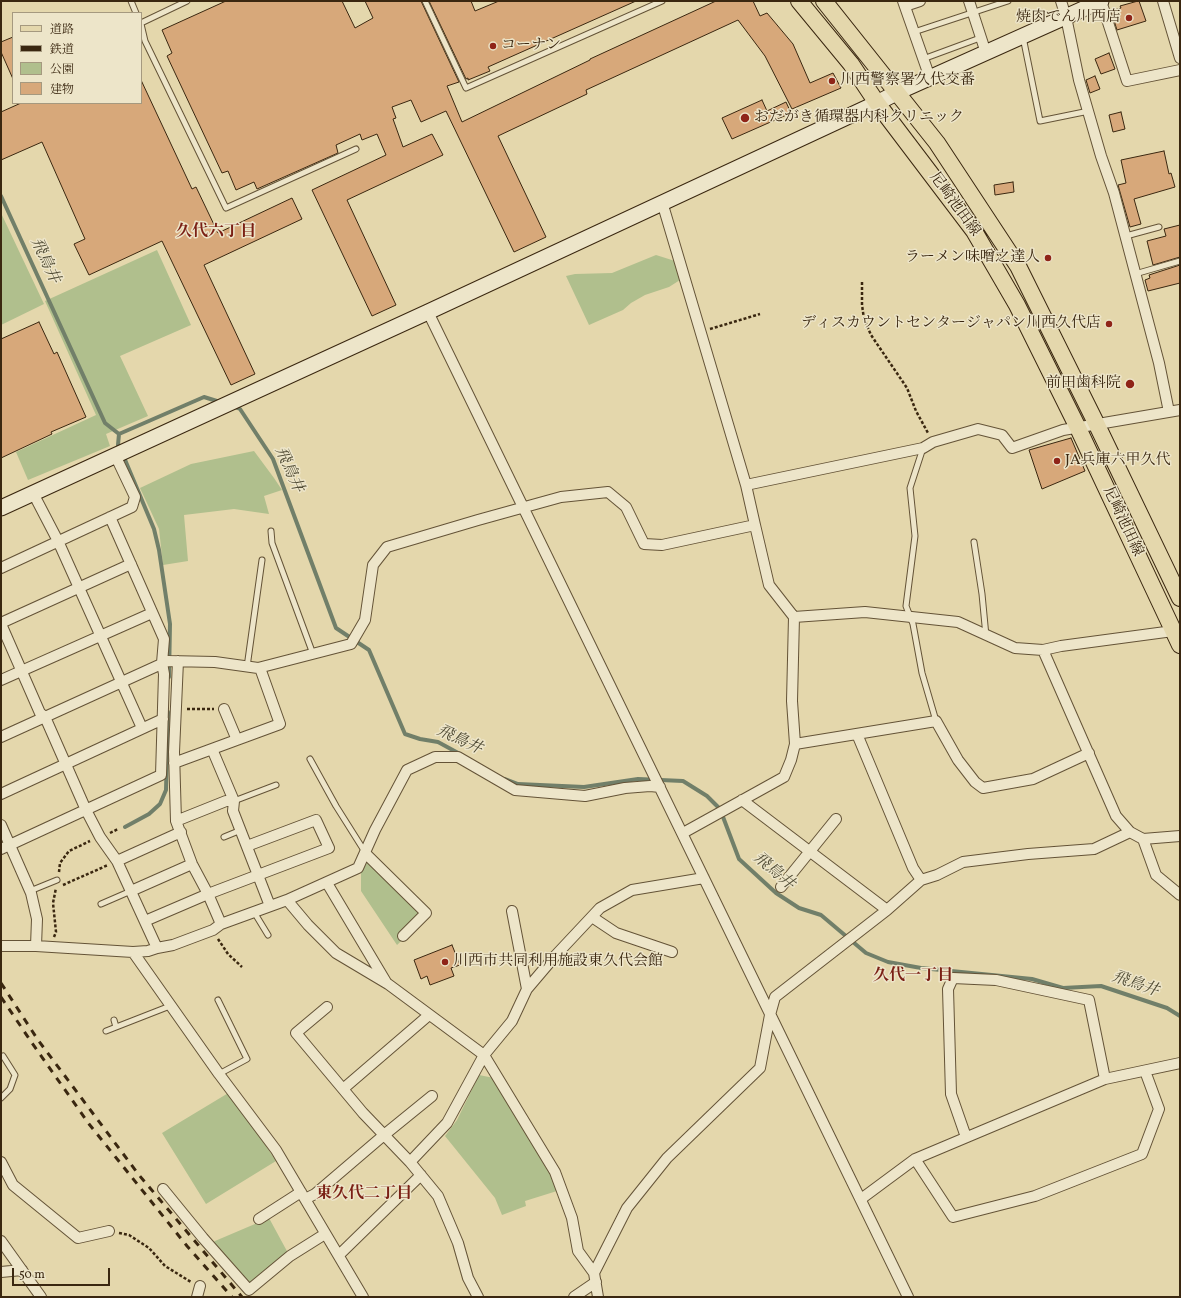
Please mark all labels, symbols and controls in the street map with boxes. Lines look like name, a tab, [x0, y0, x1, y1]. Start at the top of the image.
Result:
place label: 焼肉でん川西店	[1016, 9, 1121, 27]
legend	[12, 12, 142, 104]
marker: 焼肉でん川西店	[1124, 13, 1134, 23]
text: 道路	[50, 22, 74, 38]
place label: コーナン	[501, 37, 561, 55]
marker: コーナン	[488, 41, 498, 51]
text: 鉄道	[50, 42, 74, 58]
text: 公園	[50, 62, 74, 78]
place label: 川西警察署久代交番	[840, 72, 975, 90]
marker: 川西警察署久代交番	[827, 76, 837, 86]
text: 建物	[50, 82, 74, 98]
place label: おだがき循環器内科クリニック	[754, 109, 964, 127]
marker: おだがき循環器内科クリニック	[739, 112, 751, 124]
street label: 尼崎池田線	[925, 169, 983, 241]
district label: 久代六丁目	[176, 223, 256, 243]
water label: 飛鳥井	[25, 235, 63, 287]
place label: ラーメン味噌之達人	[905, 249, 1040, 267]
marker: ラーメン味噌之達人	[1043, 253, 1053, 263]
place label: ディスカウントセンタージャパン川西久代店	[801, 315, 1101, 333]
marker: ディスカウントセンタージャパン川西久代店	[1104, 319, 1114, 329]
place label: 前田歯科院	[1046, 375, 1121, 393]
marker: 前田歯科院	[1124, 378, 1136, 390]
water label: 飛鳥井	[269, 444, 307, 496]
place label: JA兵庫六甲久代	[1065, 452, 1170, 470]
marker: JA兵庫六甲久代	[1052, 456, 1062, 466]
street label: 尼崎池田線	[1098, 484, 1146, 560]
water label: 飛鳥井	[433, 722, 485, 760]
water label: 飛鳥井	[748, 849, 798, 895]
place label: 川西市共同利用施設東久代会館	[453, 953, 663, 971]
marker: 川西市共同利用施設東久代会館	[440, 957, 450, 967]
district label: 久代一丁目	[873, 967, 953, 987]
water label: 飛鳥井	[1109, 968, 1161, 1002]
district label: 東久代二丁目	[316, 1185, 412, 1205]
scale bar	[14, 1260, 112, 1286]
text: 50 m	[19, 1267, 45, 1283]

